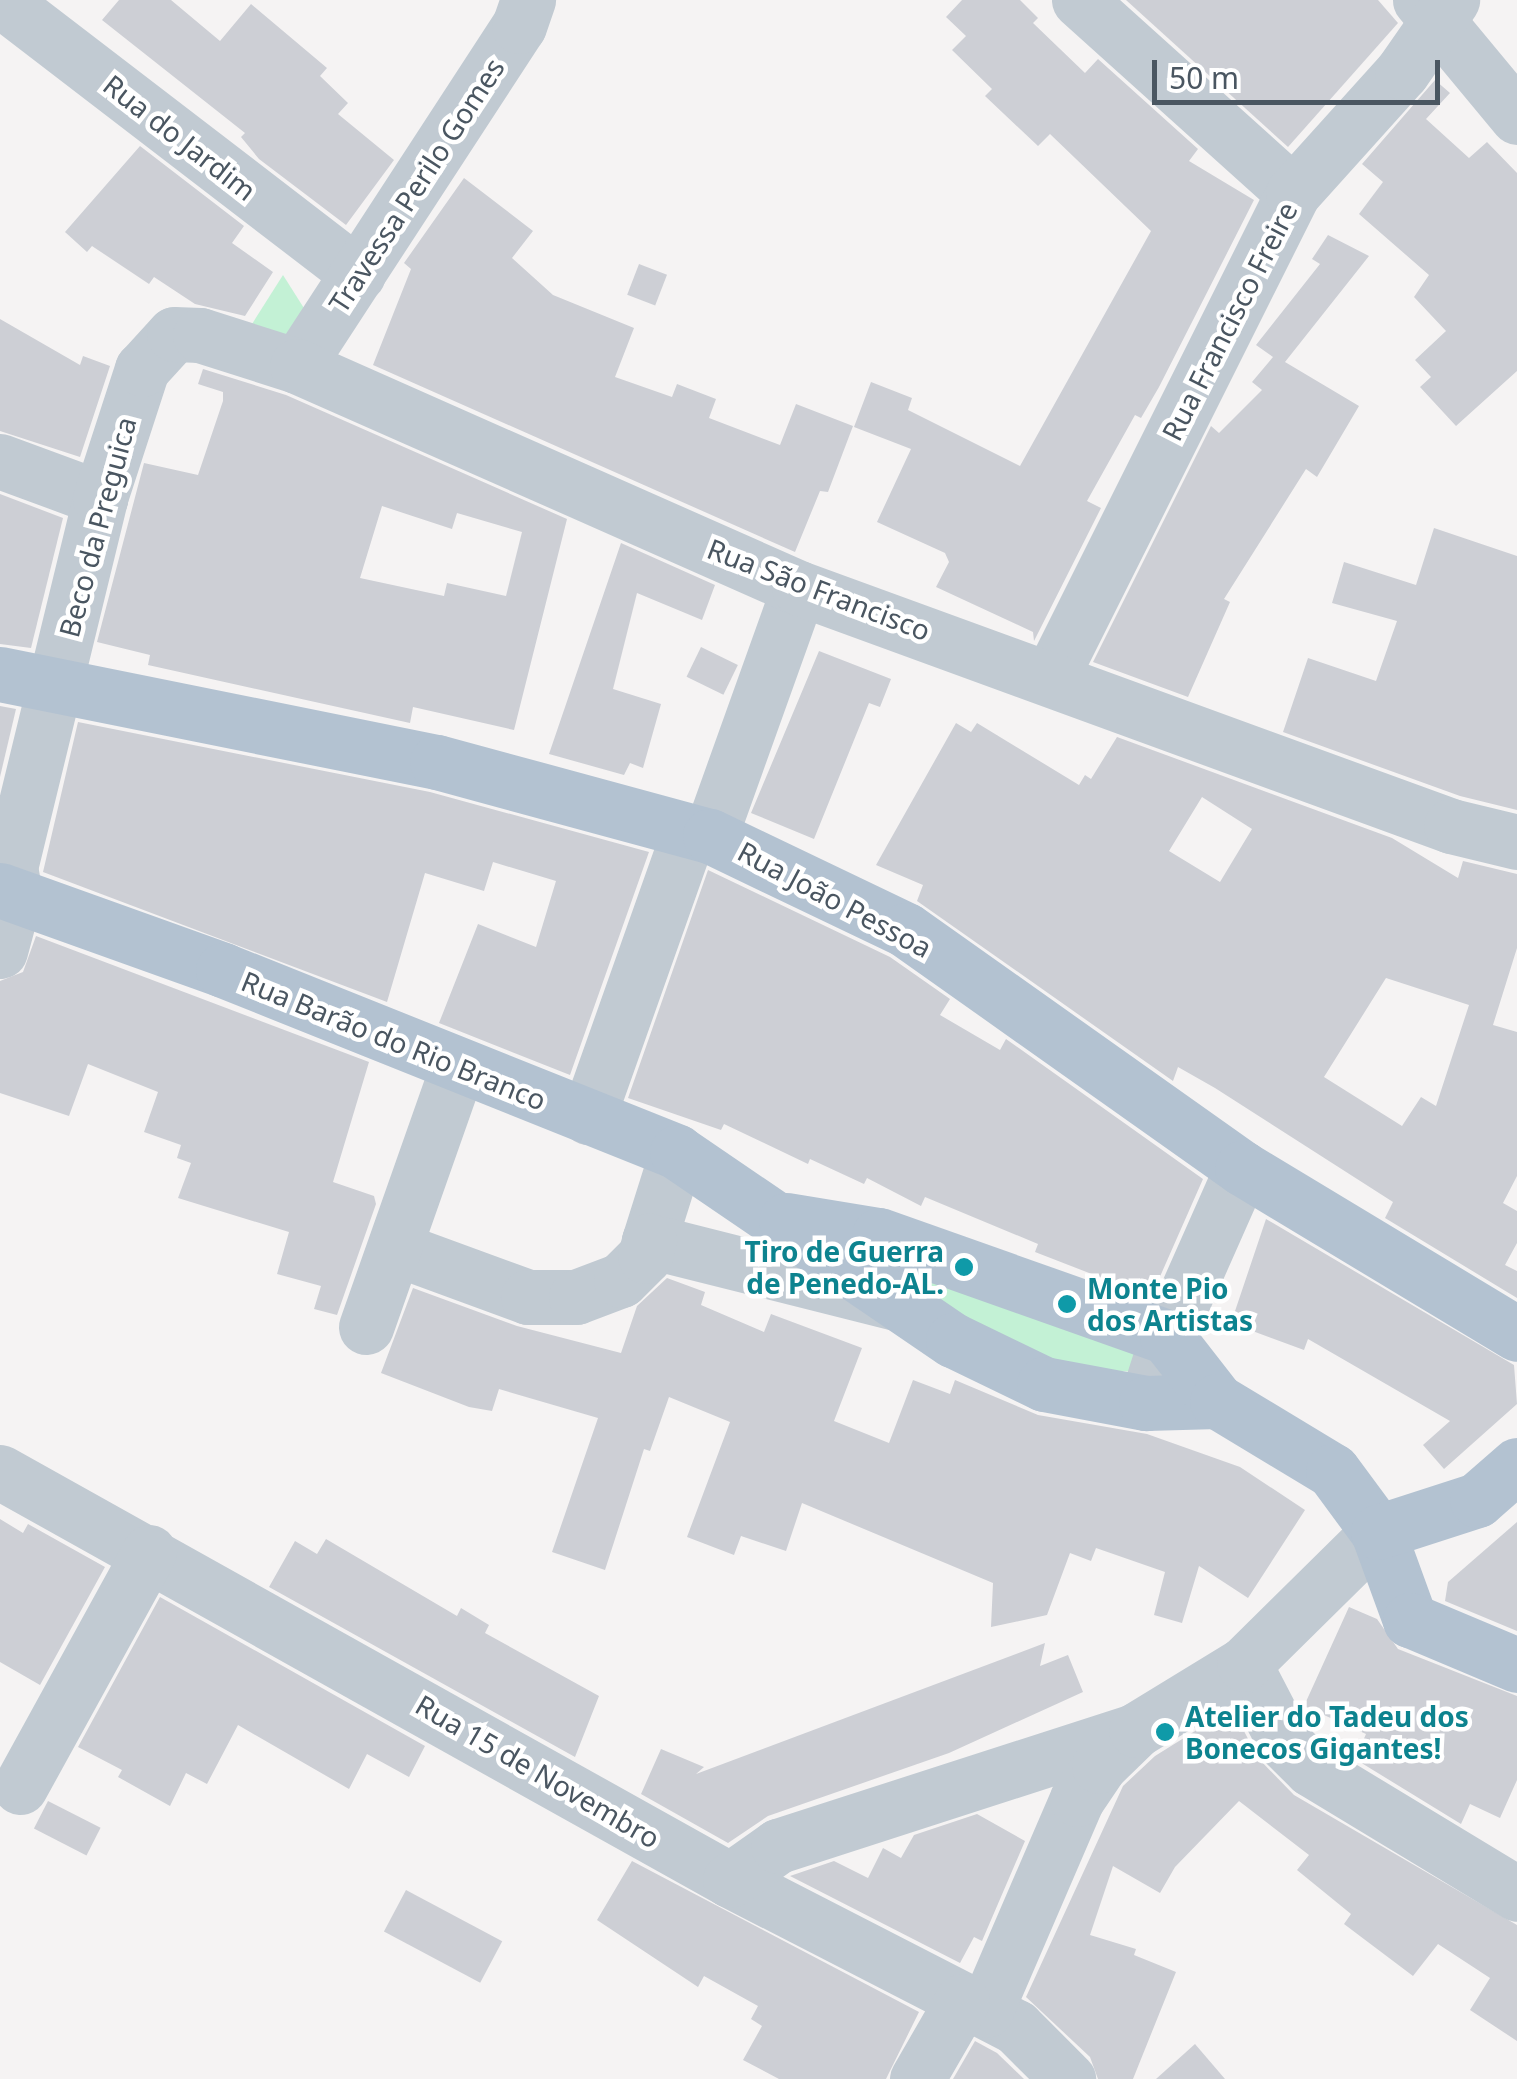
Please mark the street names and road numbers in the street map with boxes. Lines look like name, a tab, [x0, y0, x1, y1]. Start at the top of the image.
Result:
street label: Travessa Perilo Gomes	[321, 52, 511, 318]
street label: Rua do Jardim	[97, 67, 263, 207]
street label: Rua Francisco Freire	[1154, 196, 1304, 446]
street label: Beco da Preguica	[51, 413, 143, 641]
street label: Rua São Francisco	[703, 531, 935, 647]
street label: Rua João Pessoa	[732, 834, 938, 964]
street label: Rua Barão do Rio Branco	[237, 963, 551, 1117]
street label: Rua 15 de Novembro	[410, 1687, 666, 1855]

